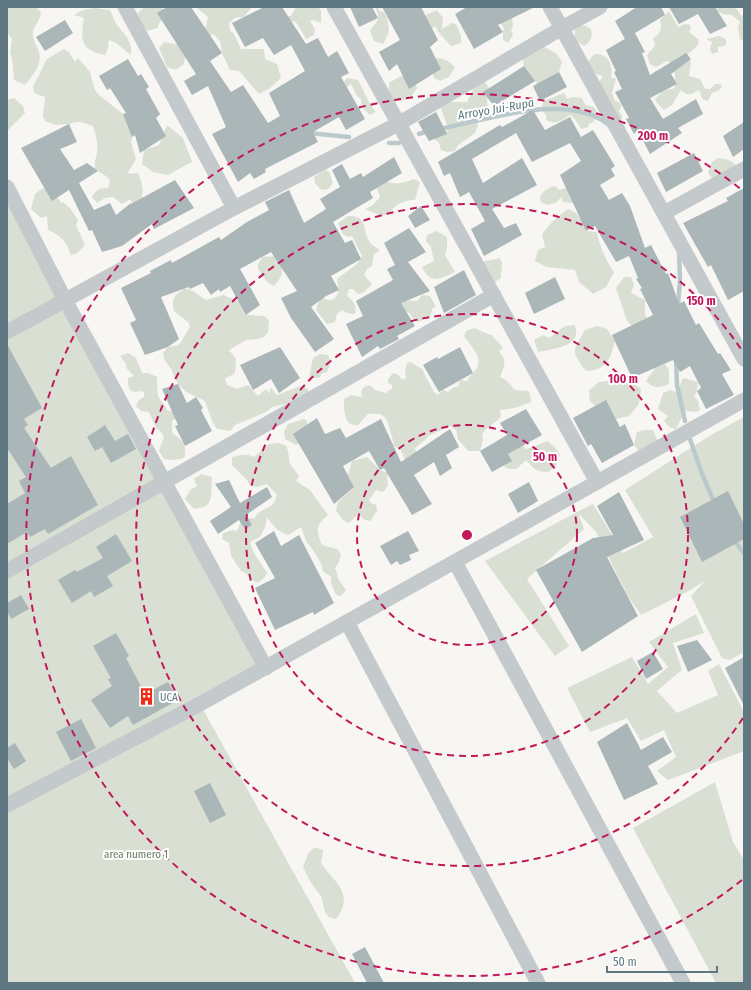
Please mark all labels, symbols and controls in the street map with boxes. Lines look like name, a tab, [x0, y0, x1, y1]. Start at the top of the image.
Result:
water label: Arroyo Jui-Rupa	[456, 95, 535, 123]
text: 200 m	[637, 129, 668, 143]
text: 150 m	[686, 294, 716, 308]
text: 100 m	[608, 372, 638, 386]
text: 50 m	[533, 450, 557, 464]
centre of rings	[460, 528, 474, 542]
building icon: UCA	[137, 687, 157, 707]
place label: UCA	[160, 691, 178, 704]
park label: area numero 1	[104, 848, 168, 861]
scale bar	[607, 948, 717, 974]
text: 50 m	[613, 955, 637, 969]

